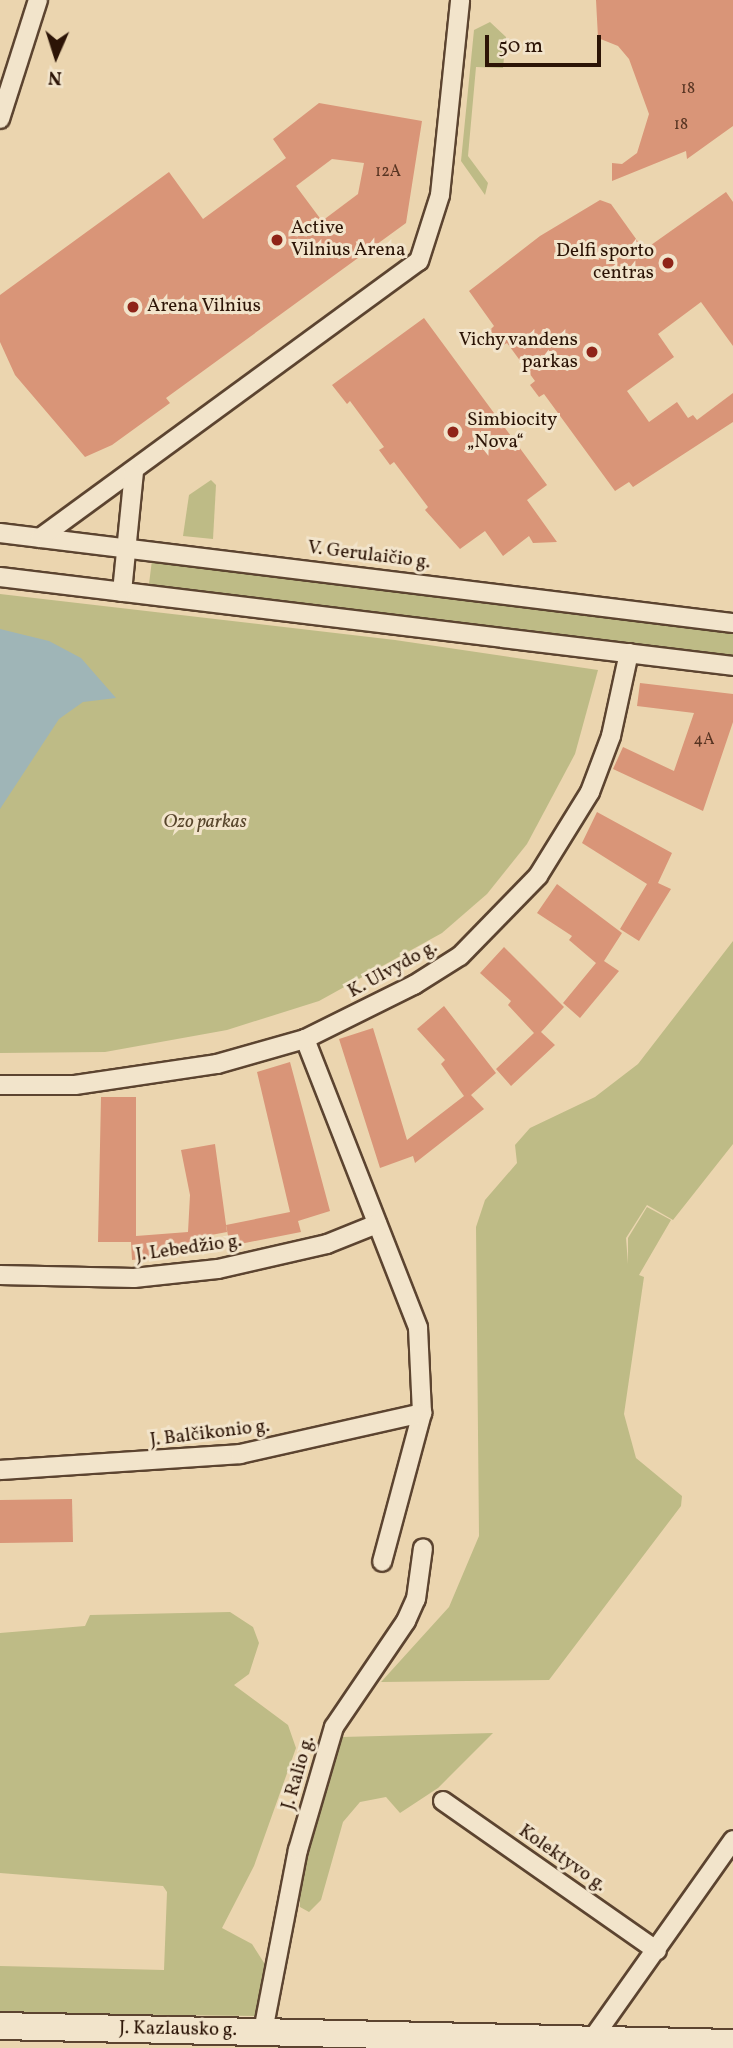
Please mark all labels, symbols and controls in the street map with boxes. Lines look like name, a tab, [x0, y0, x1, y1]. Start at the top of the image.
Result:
north arrow	[21, 21, 91, 91]
scale bar	[488, 21, 604, 65]
text: 50 m	[498, 32, 543, 61]
text: N	[47, 64, 62, 90]
house number: 18	[681, 79, 695, 99]
house number: 18	[674, 115, 688, 135]
house number: 12A	[375, 162, 401, 182]
place label: Active Vilnius Arena	[291, 218, 405, 262]
marker: Active Vilnius Arena	[269, 232, 285, 248]
place label: Delfi sporto centras	[556, 241, 654, 285]
marker: Delfi sporto centras	[660, 255, 676, 271]
place label: Arena Vilnius	[147, 296, 261, 318]
marker: Arena Vilnius	[125, 299, 141, 315]
place label: Vichy vandens parkas	[458, 330, 578, 374]
marker: Vichy vandens parkas	[584, 344, 600, 360]
place label: Simbiocity „Nova“	[467, 410, 557, 454]
marker: Simbiocity „Nova“	[445, 424, 461, 440]
street label: V. Gerulaičio g.	[306, 537, 432, 575]
house number: 4A	[694, 730, 714, 750]
park label: Ozo parkas	[163, 812, 247, 834]
street label: K. Ulvydo g.	[344, 936, 442, 1004]
street label: J. Lebedžio g.	[134, 1230, 244, 1268]
street label: J. Balčikonio g.	[149, 1415, 271, 1453]
street label: J. Ralio g.	[278, 1733, 320, 1813]
street label: Kolektyvo g.	[514, 1820, 610, 1898]
street label: J. Kazlausko g.	[119, 2018, 237, 2042]

